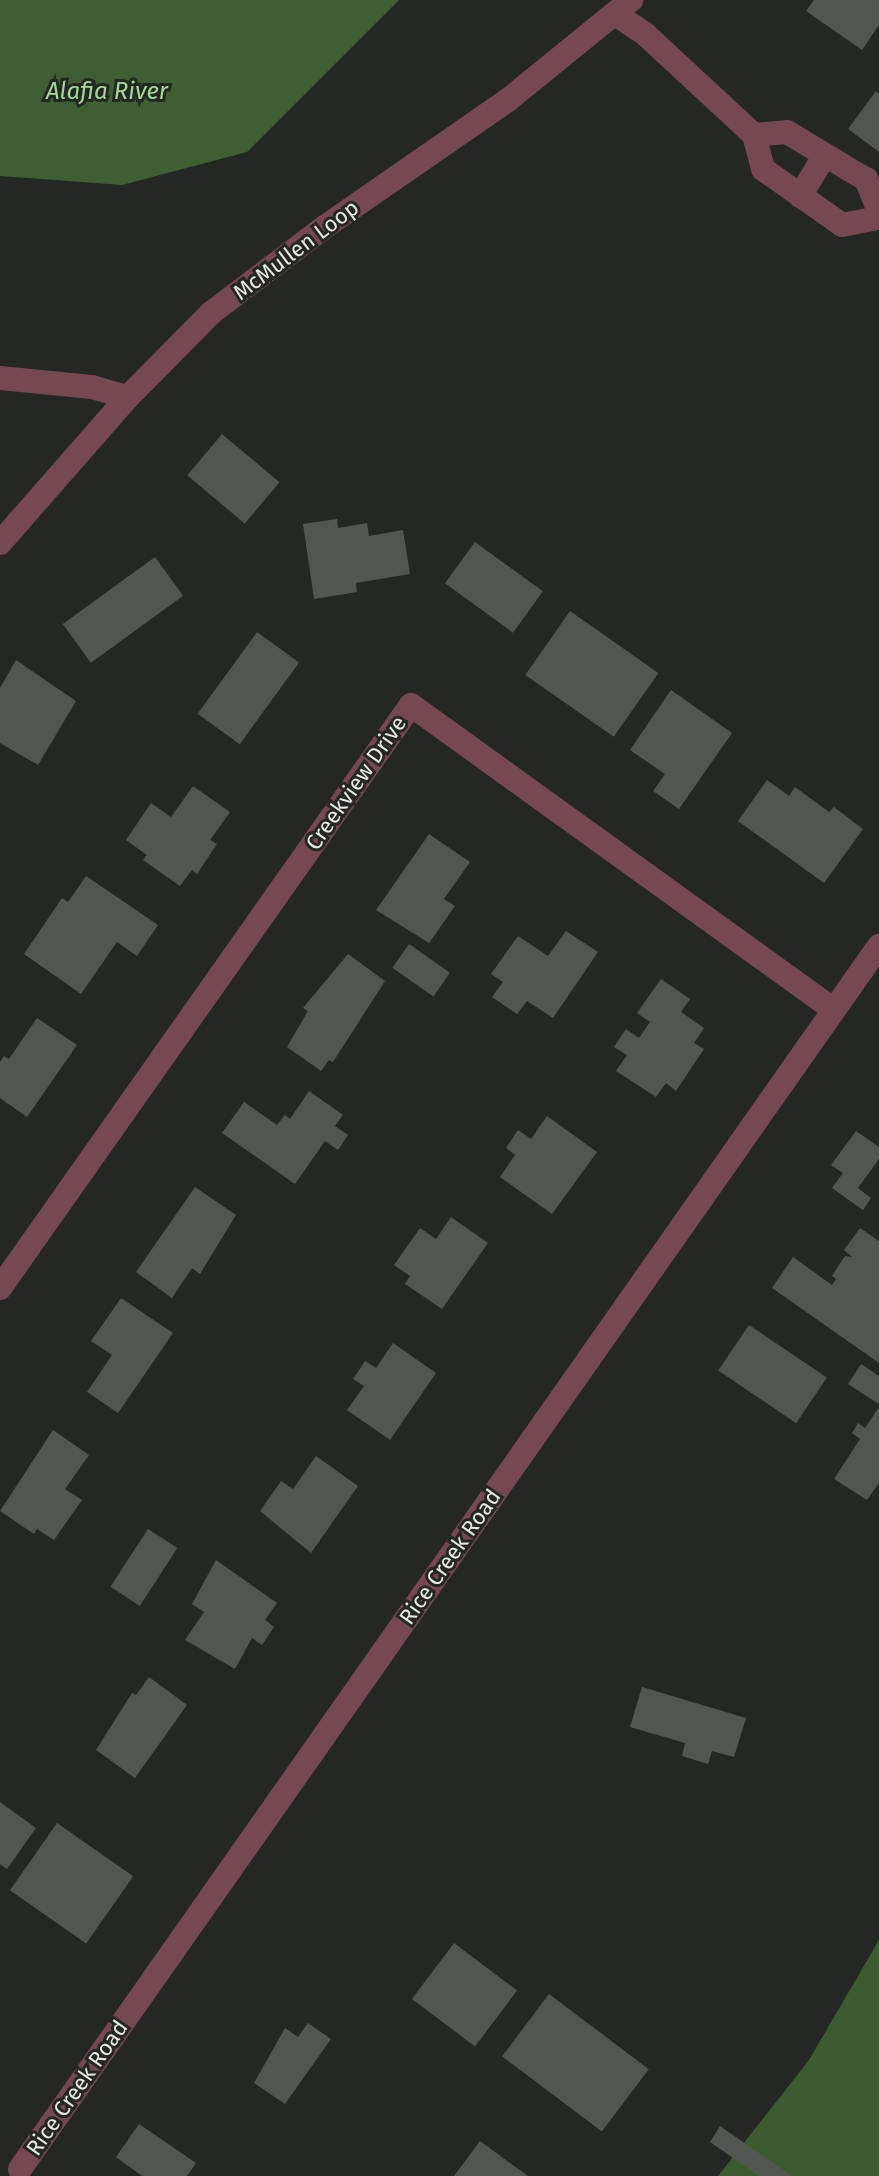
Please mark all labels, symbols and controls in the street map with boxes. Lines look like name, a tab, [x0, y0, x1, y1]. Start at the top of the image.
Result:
water label: Alafia River	[46, 78, 168, 106]
street label: McMullen Loop	[228, 194, 364, 306]
street label: Creekview Drive	[300, 711, 412, 855]
street label: Rice Creek Road	[394, 1484, 506, 1630]
street label: Rice Creek Road	[21, 2015, 133, 2161]

